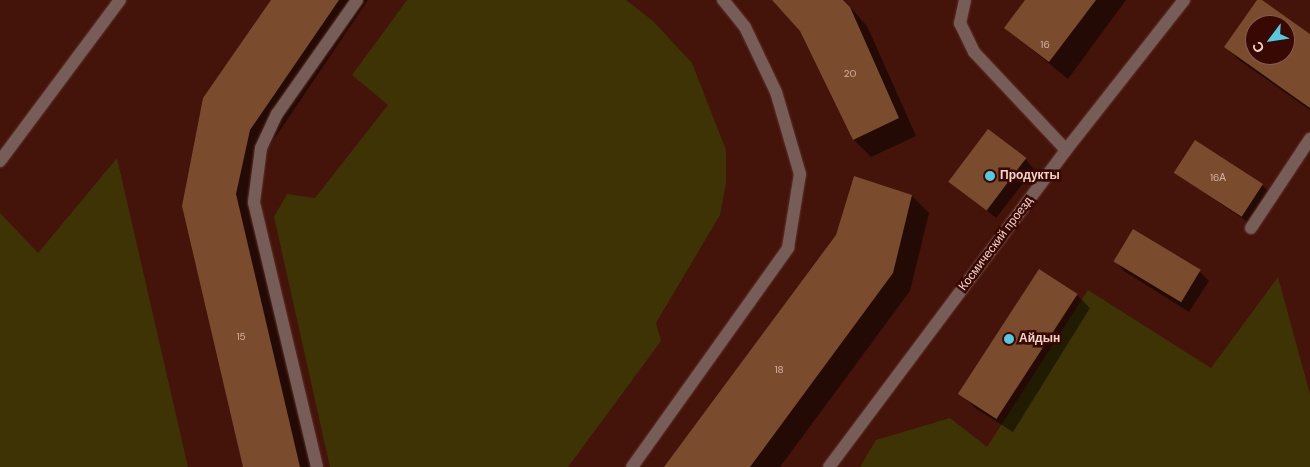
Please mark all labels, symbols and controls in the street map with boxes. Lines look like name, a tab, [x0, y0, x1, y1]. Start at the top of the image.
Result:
north arrow	[1245, 15, 1295, 65]
text: С	[1248, 38, 1268, 56]
house number: 16	[1040, 39, 1050, 51]
house number: 20	[844, 68, 856, 80]
place label: Продукты	[1000, 169, 1060, 183]
marker: Продукты	[984, 170, 996, 182]
house number: 16А	[1210, 172, 1226, 184]
street label: Космический проезд	[956, 194, 1036, 294]
house number: 15	[236, 331, 246, 343]
place label: Айдын	[1019, 332, 1060, 346]
marker: Айдын	[1003, 333, 1015, 345]
house number: 18	[774, 364, 784, 376]

